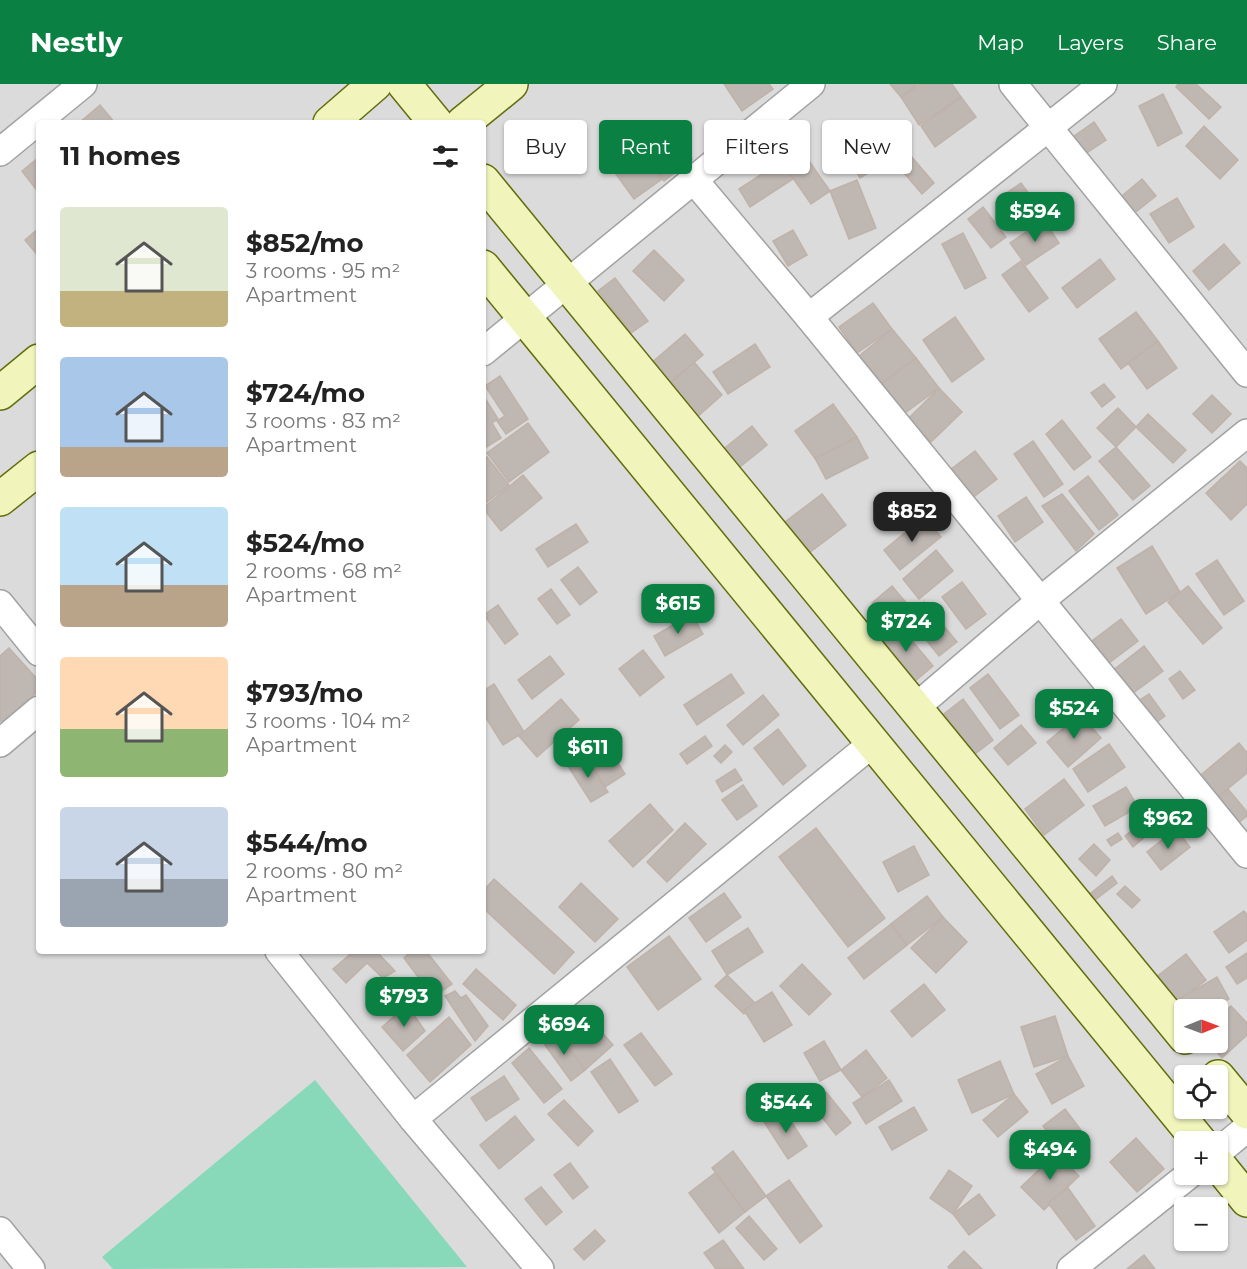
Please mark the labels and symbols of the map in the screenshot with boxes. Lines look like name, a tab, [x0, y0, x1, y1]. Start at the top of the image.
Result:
pin: $594	[999, 192, 1071, 243]
pin: $852	[876, 492, 948, 543]
pin: $615	[642, 584, 714, 635]
pin: $724	[870, 602, 942, 653]
pin: $524	[1038, 689, 1110, 740]
pin: $611	[552, 728, 624, 779]
pin: $962	[1132, 799, 1204, 850]
pin: $793	[368, 977, 440, 1028]
north arrow	[1174, 999, 1228, 1053]
pin: $694	[528, 1005, 600, 1056]
pin: $544	[750, 1083, 822, 1134]
pin: $494	[1014, 1130, 1086, 1181]

